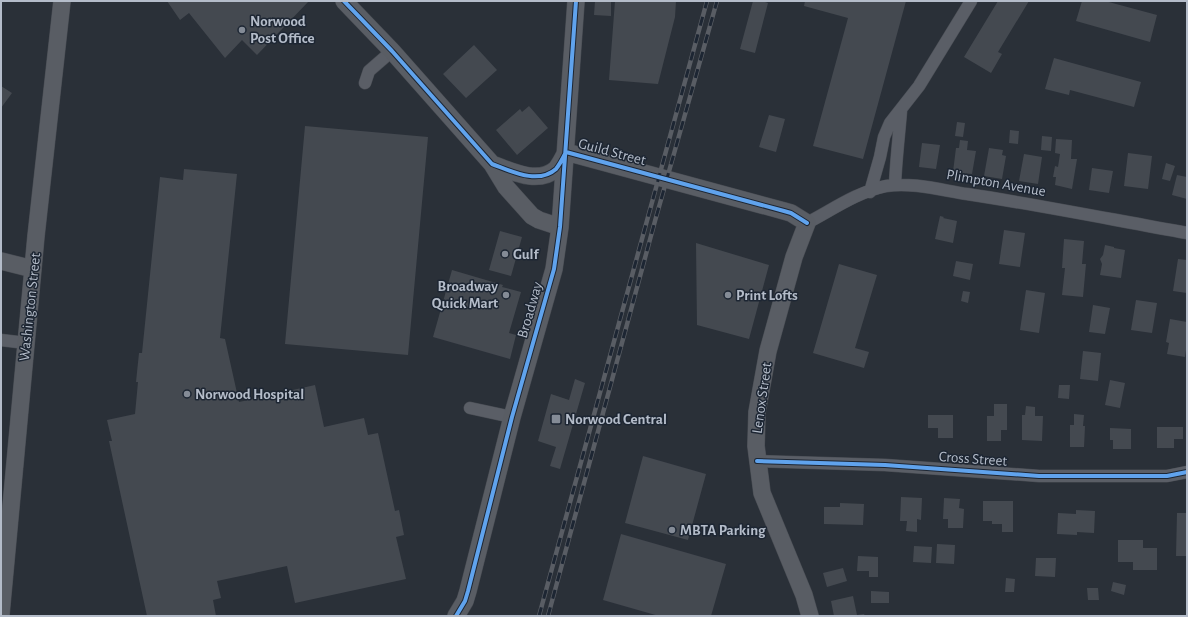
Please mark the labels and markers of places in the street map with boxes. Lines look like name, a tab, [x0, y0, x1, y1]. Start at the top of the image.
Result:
place label: Norwood Post Office	[250, 14, 315, 46]
marker: Norwood Post Office	[237, 25, 247, 35]
place label: Gulf	[513, 247, 540, 262]
marker: Gulf	[500, 249, 510, 259]
place label: Broadway Quick Mart	[432, 279, 498, 311]
place label: Print Lofts	[736, 288, 798, 303]
marker: Broadway Quick Mart	[501, 290, 511, 300]
marker: Print Lofts	[723, 290, 733, 300]
place label: Norwood Hospital	[195, 387, 304, 402]
marker: Norwood Hospital	[182, 389, 192, 399]
place label: Norwood Central	[565, 412, 667, 427]
marker: Norwood Central	[550, 413, 562, 425]
place label: MBTA Parking	[680, 523, 766, 538]
marker: MBTA Parking	[667, 525, 677, 535]

